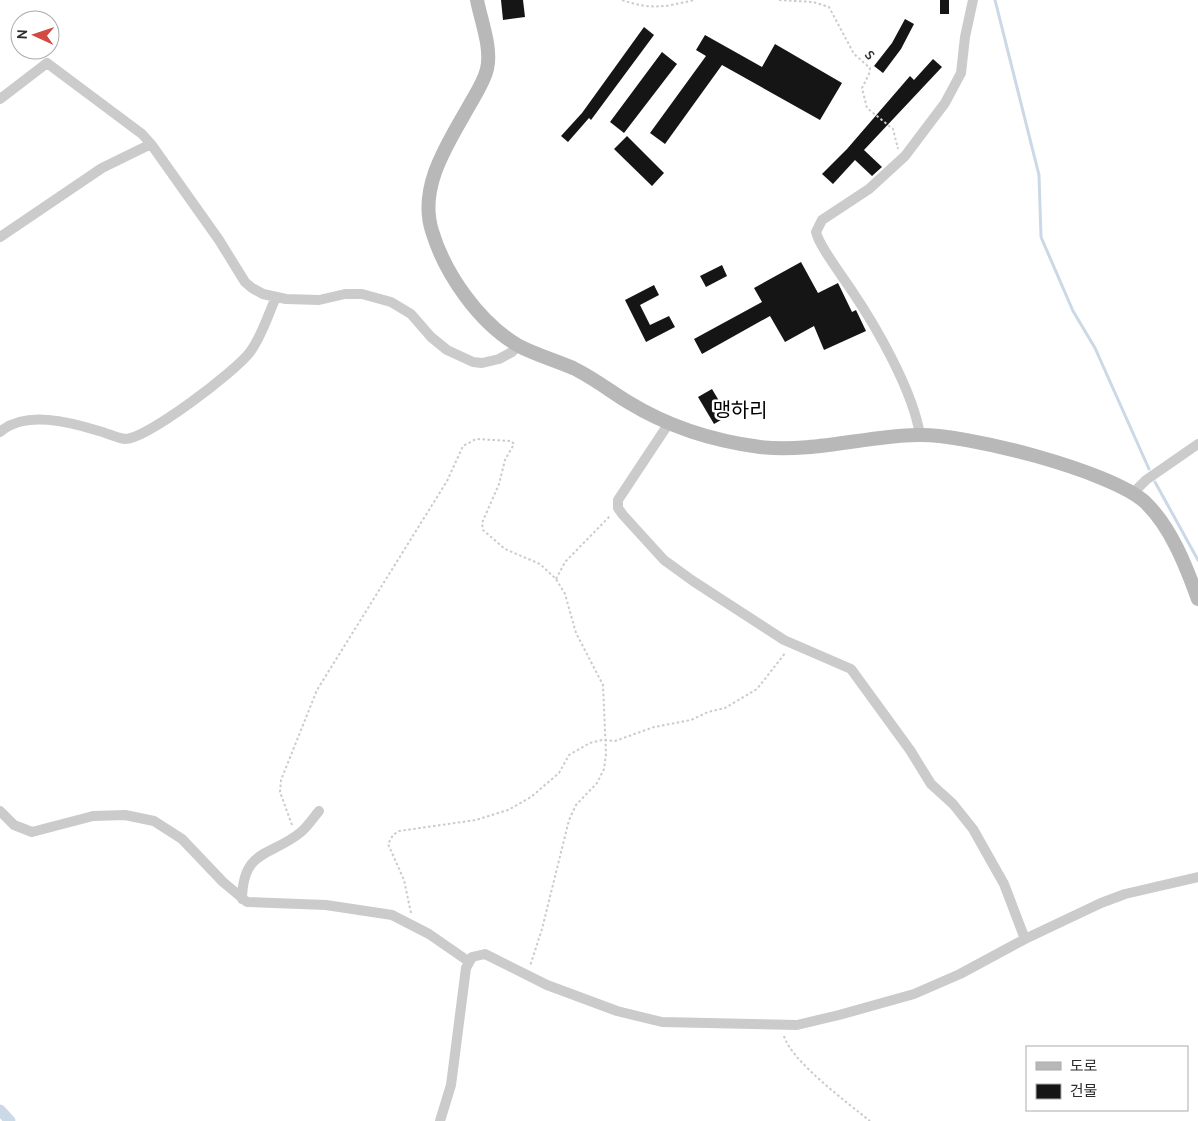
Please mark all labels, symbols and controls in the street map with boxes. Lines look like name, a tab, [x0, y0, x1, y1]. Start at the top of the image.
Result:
north arrow	[10, 10, 60, 60]
text: N	[13, 29, 31, 40]
street label: s	[860, 44, 882, 64]
district label: 맹하리	[712, 398, 768, 422]
legend	[1026, 1046, 1188, 1111]
text: 도로	[1070, 1057, 1098, 1075]
text: 건물	[1070, 1082, 1098, 1100]

